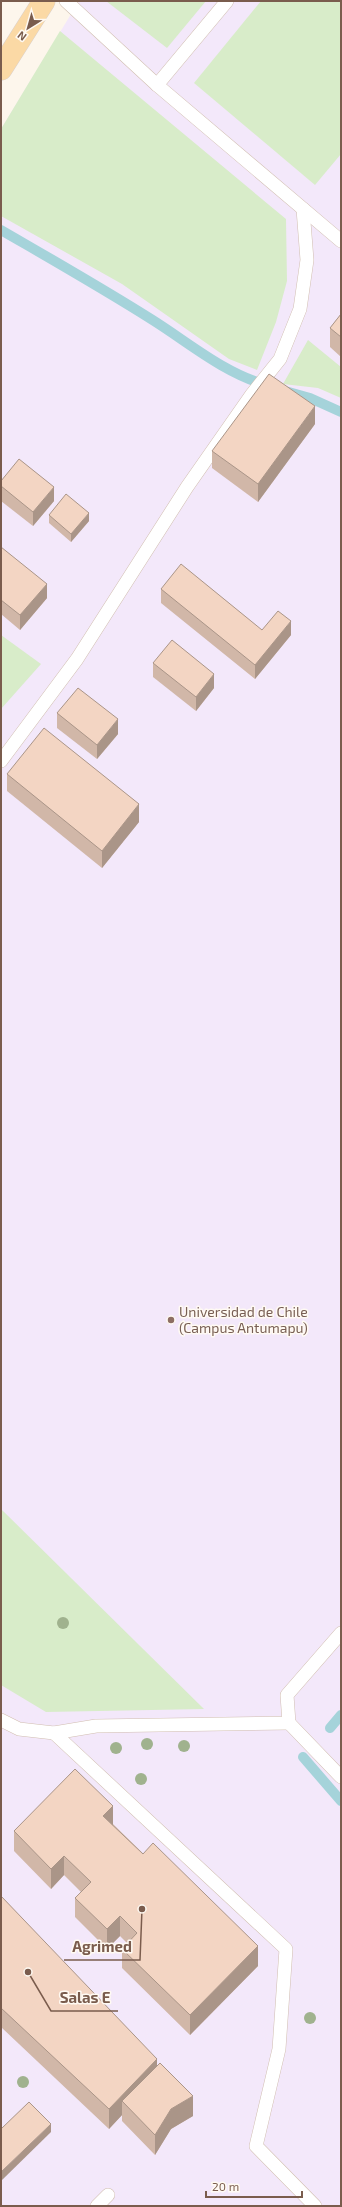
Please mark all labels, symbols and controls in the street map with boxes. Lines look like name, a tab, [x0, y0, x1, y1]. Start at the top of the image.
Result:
north arrow	[8, 8, 48, 48]
text: N	[15, 29, 29, 44]
place label: Universidad de Chile (Campus Antumapu)	[179, 1303, 308, 1336]
marker: Universidad de Chile (Campus Antumapu)	[166, 1315, 176, 1325]
callout: Agrimed	[64, 1933, 140, 1960]
text: Agrimed	[72, 1937, 132, 1955]
callout: Salas E	[51, 1984, 118, 2011]
text: Salas E	[60, 1988, 111, 2006]
scale bar	[206, 2173, 302, 2199]
text: 20 m	[212, 2179, 239, 2193]

